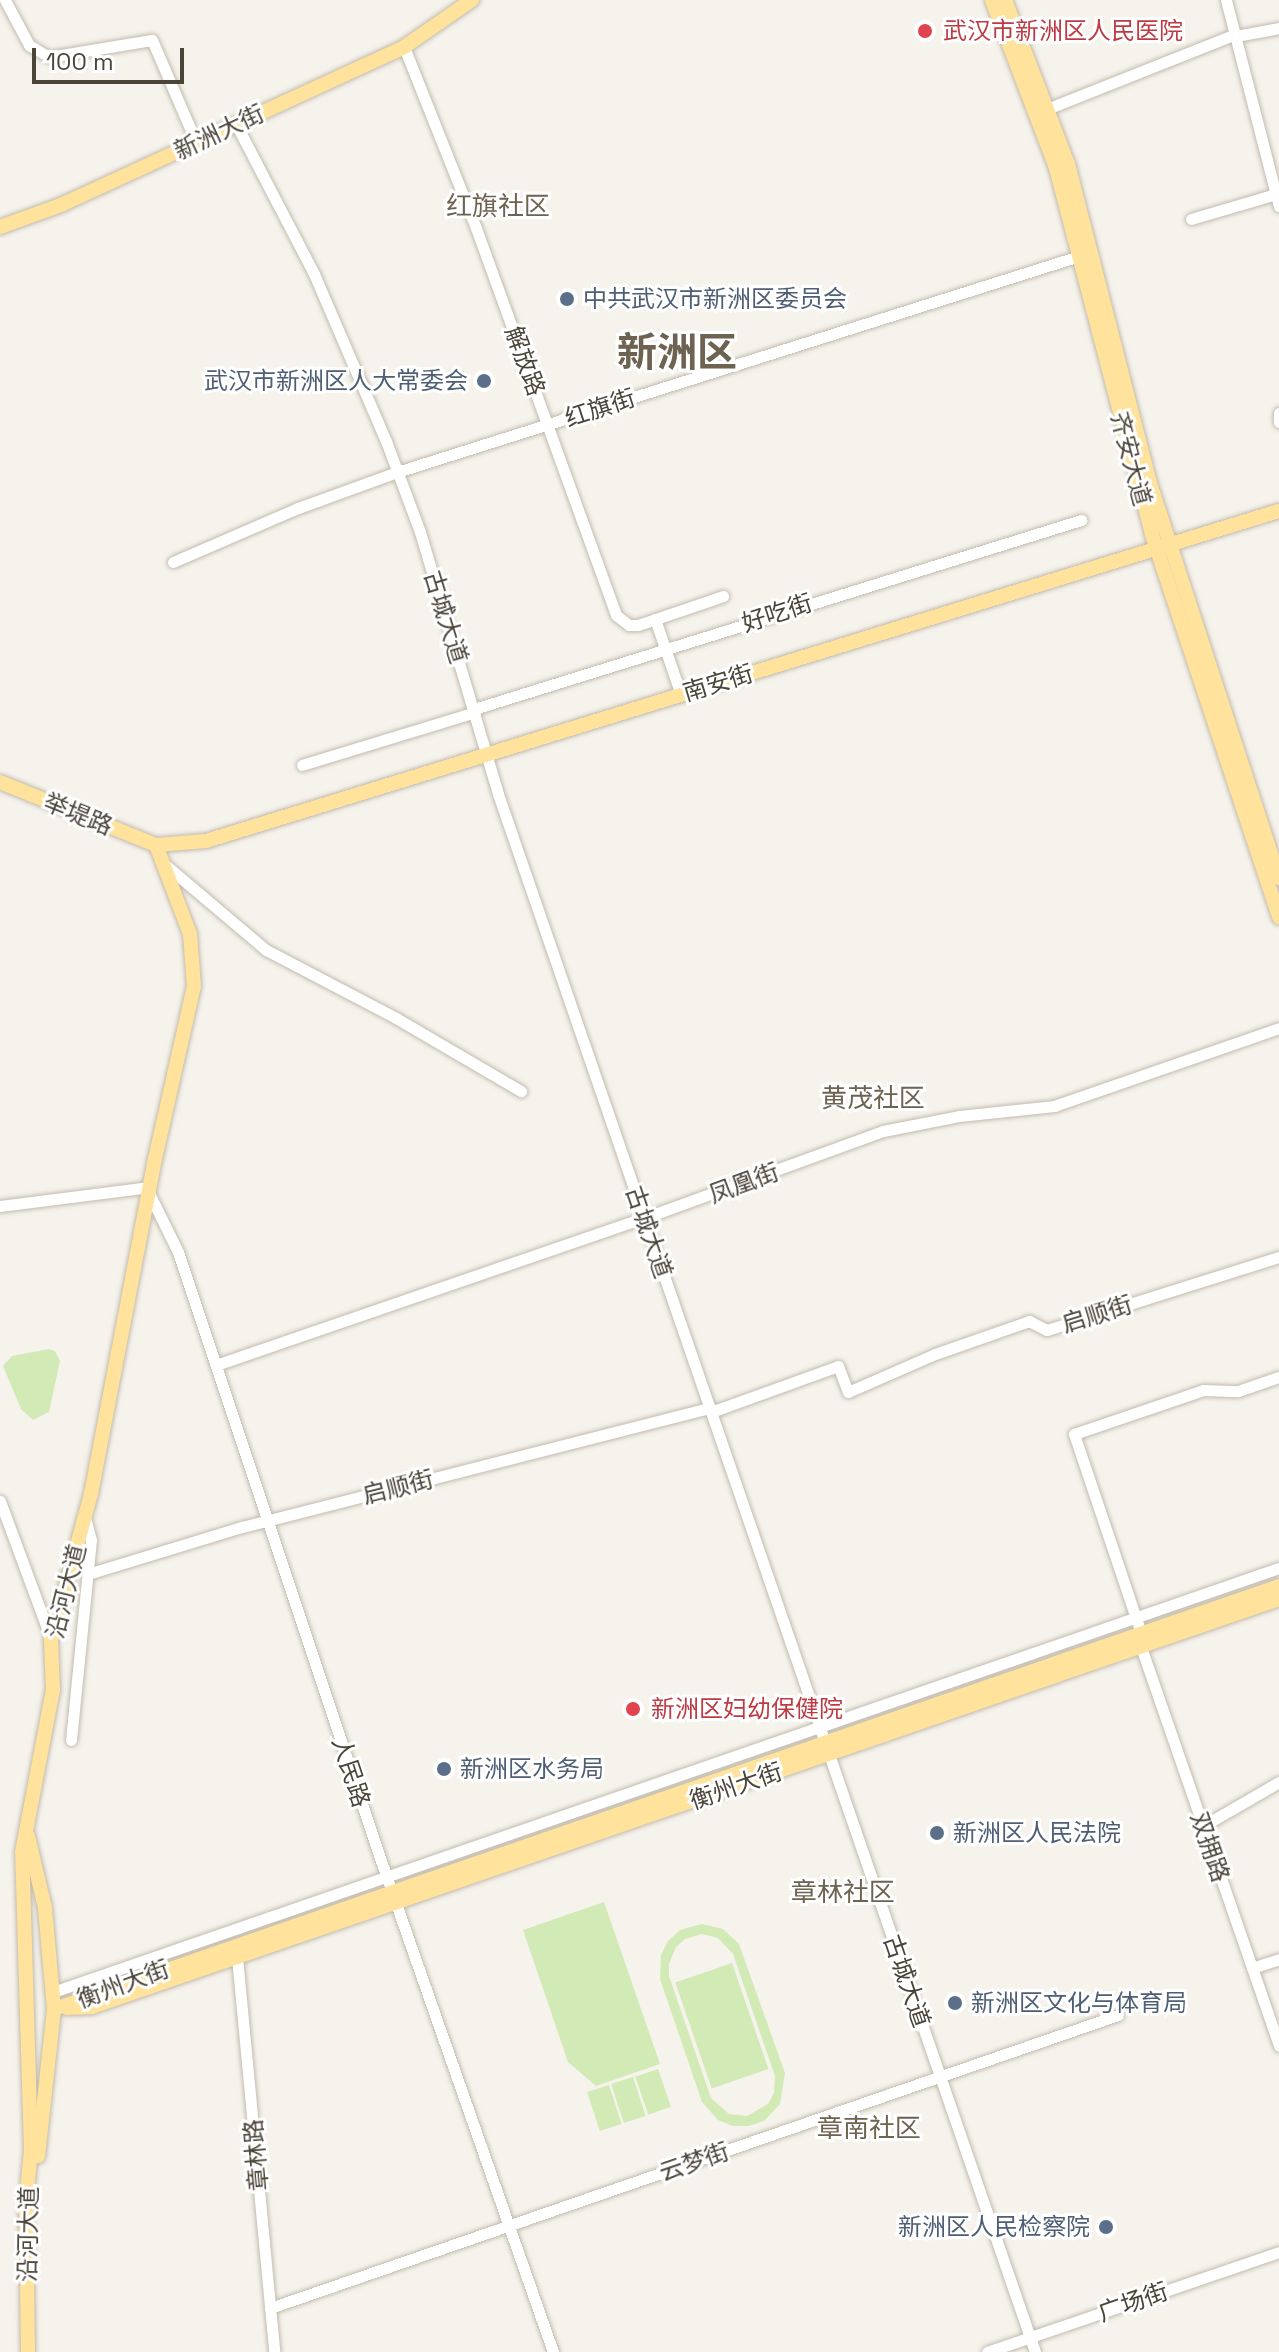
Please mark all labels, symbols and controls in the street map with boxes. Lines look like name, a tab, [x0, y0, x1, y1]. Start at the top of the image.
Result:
place label: 武汉市新洲区人民医院	[943, 17, 1183, 45]
marker: 武汉市新洲区人民医院	[914, 20, 936, 42]
scale bar	[36, 32, 188, 82]
text: 100 m	[46, 46, 114, 77]
street label: 新洲大街	[169, 99, 269, 165]
district label: 红旗社区	[446, 191, 550, 223]
place label: 中共武汉市新洲区委员会	[583, 285, 847, 313]
marker: 中共武汉市新洲区委员会	[558, 290, 576, 308]
street label: 解放路	[499, 322, 551, 400]
district label: 新洲区	[617, 329, 737, 377]
place label: 武汉市新洲区人大常委会	[204, 367, 468, 395]
marker: 武汉市新洲区人大常委会	[475, 372, 493, 390]
street label: 红旗街	[561, 383, 639, 433]
street label: 齐安大道	[1105, 409, 1157, 509]
street label: 古城大道	[418, 567, 474, 667]
street label: 好吃街	[738, 588, 816, 638]
street label: 南安街	[679, 659, 757, 707]
street label: 举堤路	[39, 787, 117, 841]
district label: 黄茂社区	[821, 1083, 925, 1115]
street label: 凤凰街	[705, 1157, 783, 1209]
street label: 古城大道	[620, 1182, 678, 1282]
street label: 启顺街	[1058, 1290, 1136, 1338]
street label: 启顺街	[360, 1464, 436, 1510]
street label: 沿河大道	[40, 1541, 92, 1641]
place label: 新洲区妇幼保健院	[651, 1695, 843, 1723]
marker: 新洲区妇幼保健院	[622, 1698, 644, 1720]
street label: 人民路	[326, 1733, 376, 1811]
place label: 新洲区水务局	[460, 1755, 604, 1783]
street label: 衡州大街	[686, 1757, 786, 1815]
marker: 新洲区水务局	[435, 1760, 453, 1778]
street label: 双拥路	[1185, 1808, 1235, 1886]
place label: 新洲区人民法院	[953, 1819, 1121, 1847]
marker: 新洲区人民法院	[928, 1824, 946, 1842]
district label: 章林社区	[791, 1877, 895, 1909]
street label: 古城大道	[878, 1931, 936, 2031]
street label: 衡州大街	[73, 1954, 173, 2014]
place label: 新洲区文化与体育局	[971, 1989, 1187, 2017]
marker: 新洲区文化与体育局	[946, 1994, 964, 2012]
district label: 章南社区	[817, 2113, 921, 2145]
street label: 章林路	[239, 2118, 273, 2192]
street label: 云梦街	[655, 2137, 733, 2187]
street label: 沿河大道	[13, 2186, 43, 2282]
place label: 新洲区人民检察院	[898, 2213, 1090, 2241]
marker: 新洲区人民检察院	[1097, 2218, 1115, 2236]
street label: 广场街	[1094, 2277, 1172, 2327]

